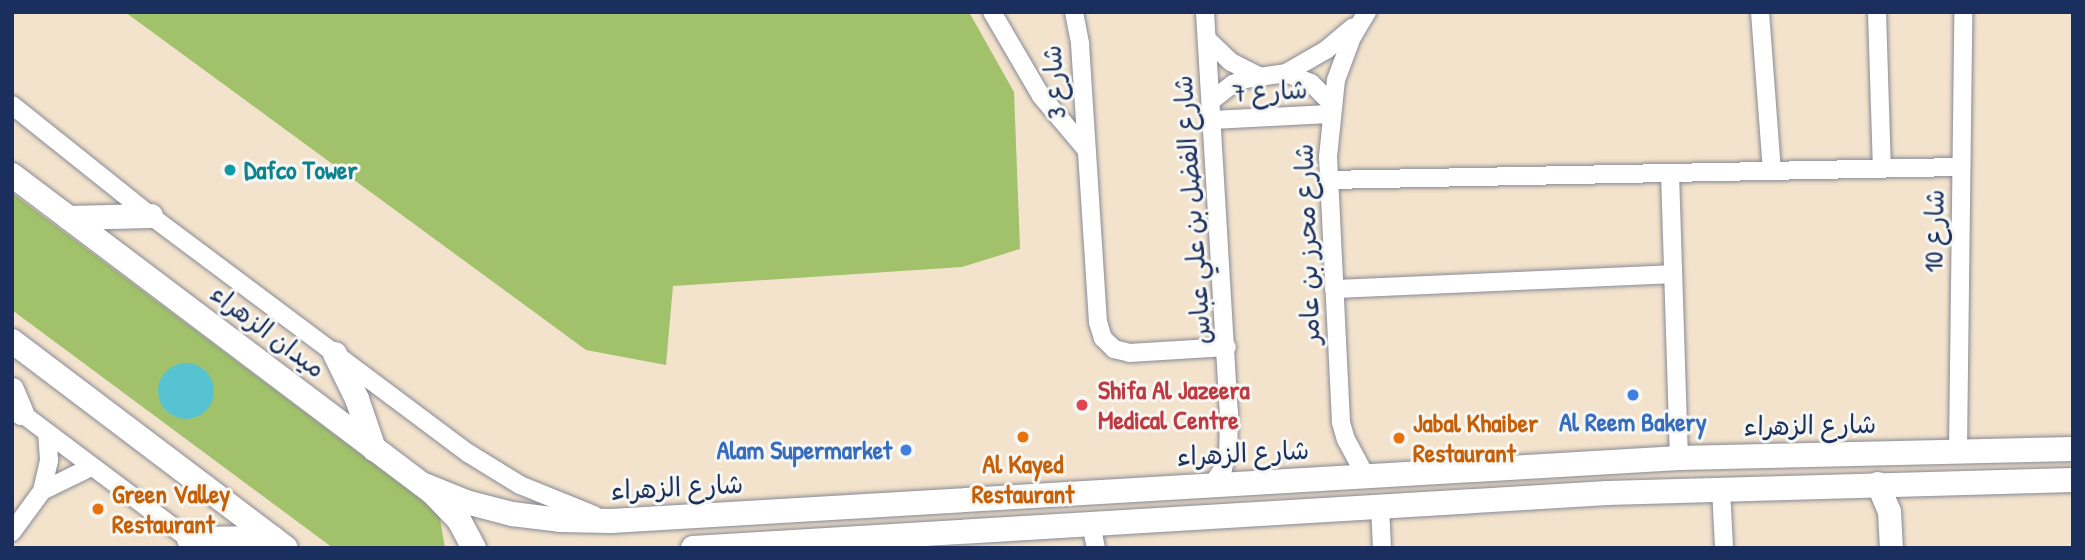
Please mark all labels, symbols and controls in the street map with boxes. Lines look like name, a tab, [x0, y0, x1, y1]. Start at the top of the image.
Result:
street label: شارع 3	[1036, 44, 1072, 120]
street label: شارع 7	[1232, 73, 1308, 109]
street label: شارع الفضل بن علي عباس	[1167, 74, 1217, 346]
street label: شارع محرز بن عامر	[1288, 143, 1326, 345]
place label: Dafco Tower	[244, 154, 357, 186]
marker: Dafco Tower	[222, 162, 238, 178]
street label: شارع 10	[1918, 189, 1950, 273]
street label: ميدان الزهراء	[204, 278, 332, 384]
place label: Shifa Al Jazeera Medical Centre	[1098, 374, 1250, 436]
marker: Al Reem Bakery	[1625, 387, 1641, 403]
marker: Shifa Al Jazeera Medical Centre	[1072, 395, 1092, 415]
place label: Al Reem Bakery	[1559, 406, 1707, 438]
place label: Jabal Khaiber Restaurant	[1413, 407, 1538, 468]
street label: شارع الزهراء	[1743, 408, 1877, 442]
marker: Al Kayed Restaurant	[1015, 429, 1031, 445]
marker: Jabal Khaiber Restaurant	[1391, 430, 1407, 446]
place label: Alam Supermarket	[717, 434, 892, 466]
street label: شارع الزهراء	[1176, 434, 1310, 472]
marker: Alam Supermarket	[898, 442, 914, 458]
place label: Al Kayed Restaurant	[972, 448, 1074, 510]
street label: شارع الزهراء	[610, 468, 744, 506]
place label: Green Valley Restaurant	[112, 478, 230, 540]
marker: Green Valley Restaurant	[90, 501, 106, 517]

